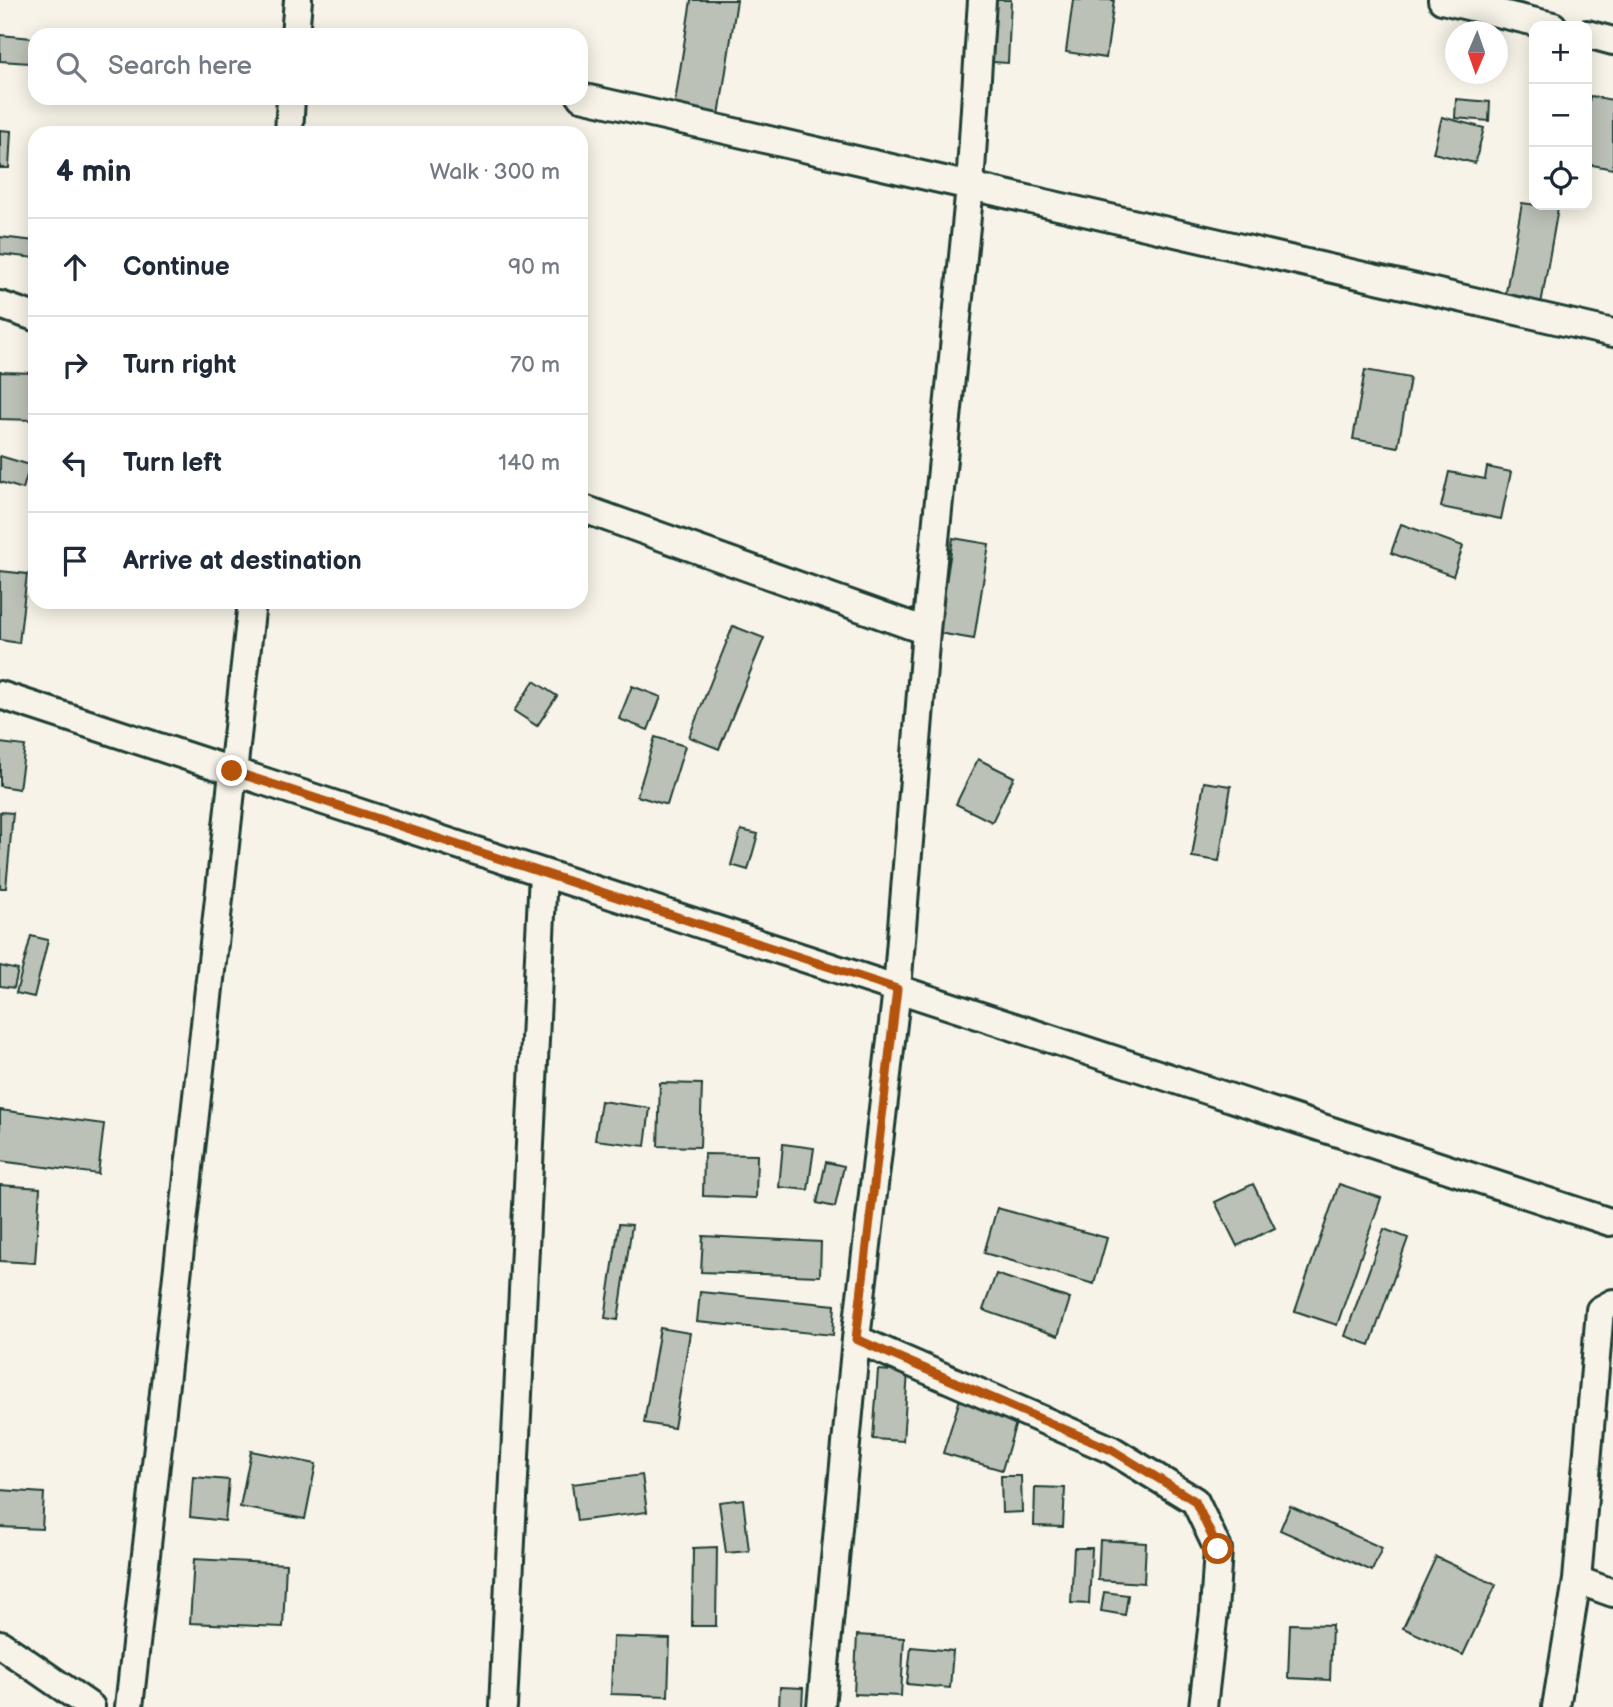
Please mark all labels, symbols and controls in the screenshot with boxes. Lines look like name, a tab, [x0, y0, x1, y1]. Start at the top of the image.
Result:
north arrow	[1445, 21, 1508, 84]
map controls	[1529, 21, 1592, 210]
button: +	[1529, 21, 1592, 84]
search box	[28, 28, 588, 105]
icon: search	[52, 48, 90, 86]
text: Search here	[108, 51, 252, 82]
button: −	[1529, 84, 1592, 147]
button: locate	[1529, 147, 1592, 210]
text: 4 min	[56, 154, 131, 190]
text: Walk · 300 m	[429, 158, 560, 186]
icon: ahead	[56, 248, 94, 286]
text: Continue	[123, 252, 230, 283]
text: 90 m	[508, 253, 560, 281]
icon: right	[56, 346, 94, 384]
text: Turn right	[123, 350, 236, 381]
text: 70 m	[510, 351, 560, 379]
icon: left	[56, 444, 94, 482]
text: Turn left	[123, 448, 222, 479]
text: 140 m	[498, 449, 560, 477]
icon: arrive	[56, 542, 94, 580]
text: Arrive at destination	[123, 546, 362, 577]
route end	[216, 755, 247, 786]
route start	[1202, 1533, 1233, 1564]

